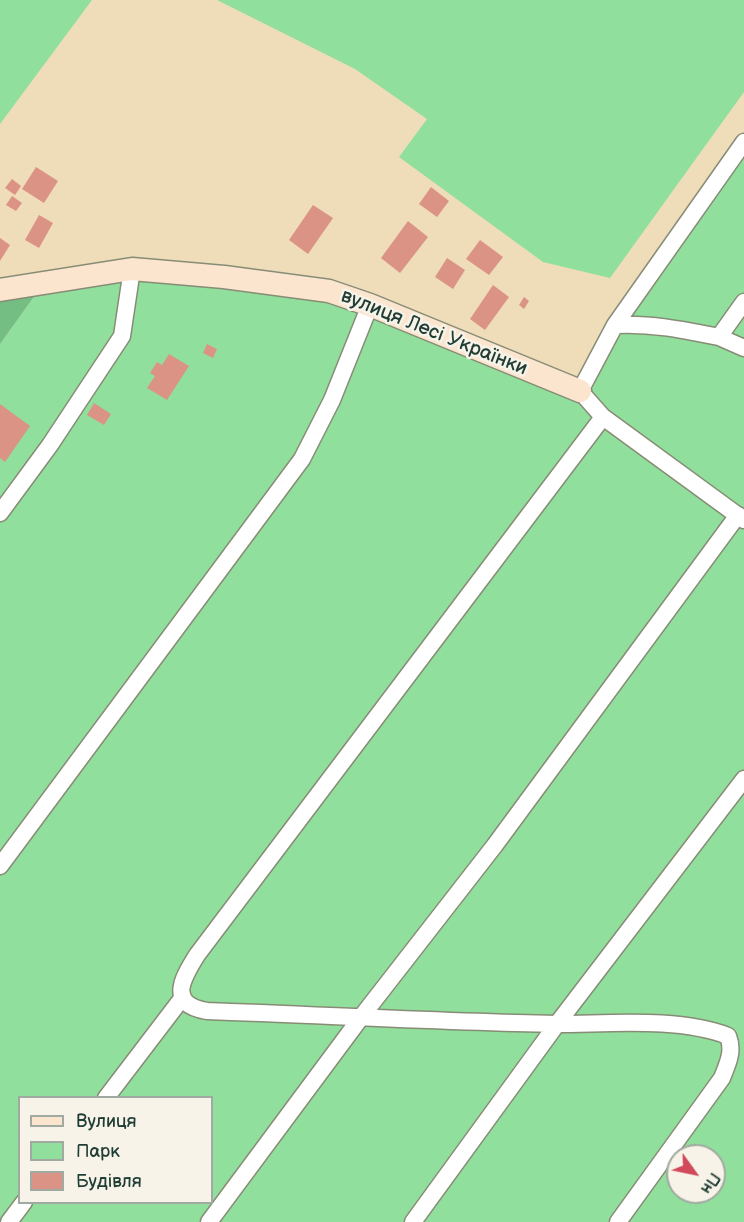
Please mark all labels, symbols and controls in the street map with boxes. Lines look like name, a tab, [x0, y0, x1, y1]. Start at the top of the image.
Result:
street label: вулиця Лесі Українки	[337, 285, 531, 381]
legend	[18, 1096, 213, 1204]
text: Вулиця	[76, 1111, 137, 1132]
text: Парк	[76, 1141, 120, 1162]
north arrow	[666, 1144, 726, 1204]
text: Пн	[696, 1169, 724, 1197]
text: Будівля	[76, 1171, 142, 1192]

